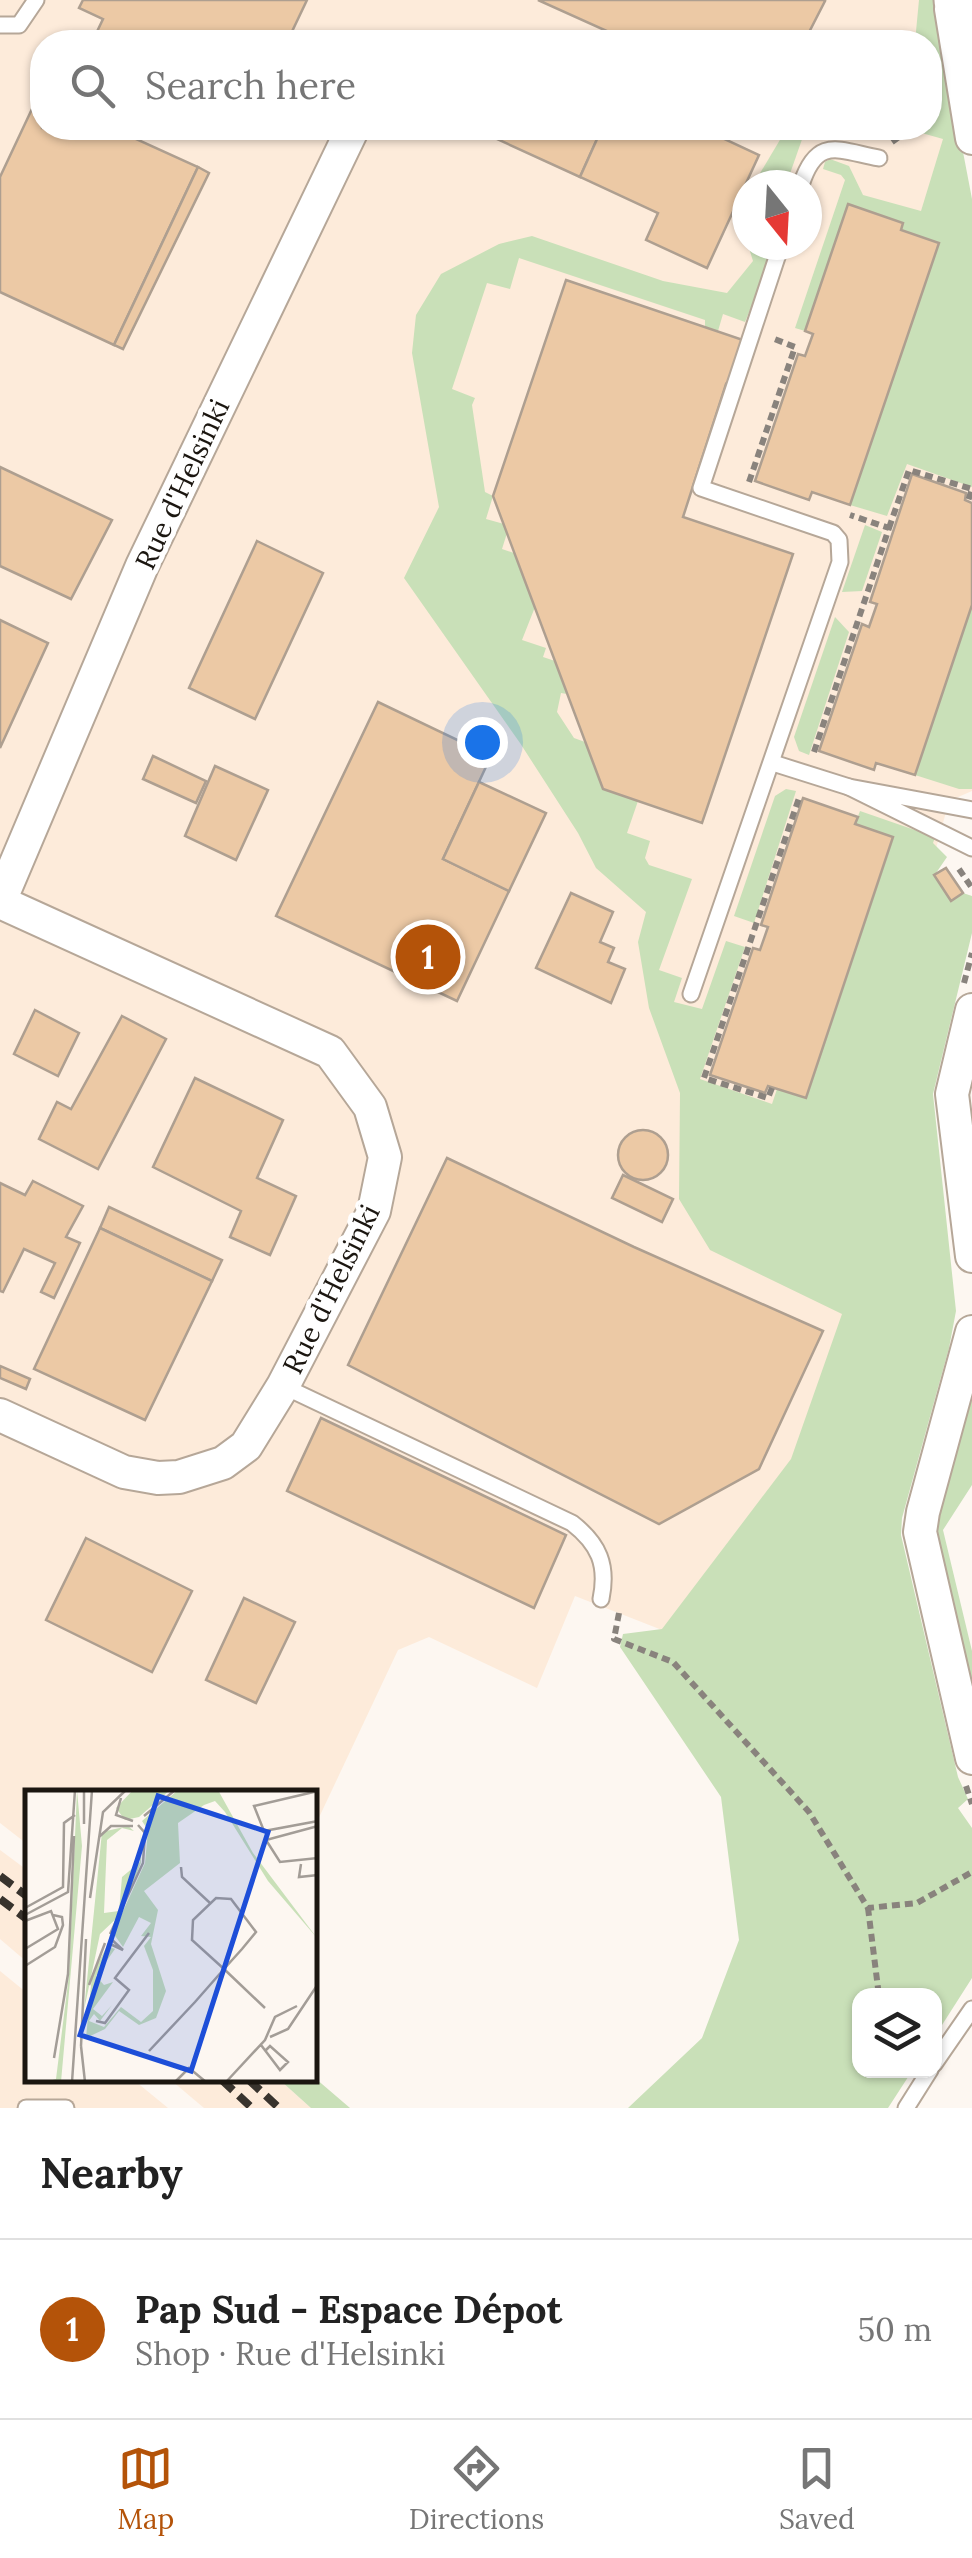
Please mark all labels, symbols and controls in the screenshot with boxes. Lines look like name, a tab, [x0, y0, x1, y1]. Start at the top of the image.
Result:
search box	[30, 30, 942, 140]
icon: search	[65, 58, 120, 113]
text: Search here	[145, 61, 356, 109]
north arrow	[732, 170, 822, 260]
street label: Rue d'Helsinki	[127, 393, 237, 575]
your location	[457, 717, 508, 768]
pin: 1	[396, 920, 460, 994]
street label: Rue d'Helsinki	[274, 1198, 388, 1380]
inset map	[25, 1790, 318, 2083]
map controls	[852, 1988, 942, 2078]
button: layers	[852, 1988, 942, 2078]
text: Nearby	[40, 2146, 183, 2200]
text: Pap Sud - Espace Dépot	[135, 2285, 562, 2333]
text: 1	[66, 2309, 79, 2350]
text: 50 m	[858, 2309, 932, 2350]
text: Shop · Rue d'Helsinki	[135, 2333, 445, 2374]
tab: Map	[117, 2441, 174, 2537]
tab: Directions	[409, 2441, 544, 2537]
tab: Saved	[779, 2441, 855, 2537]

